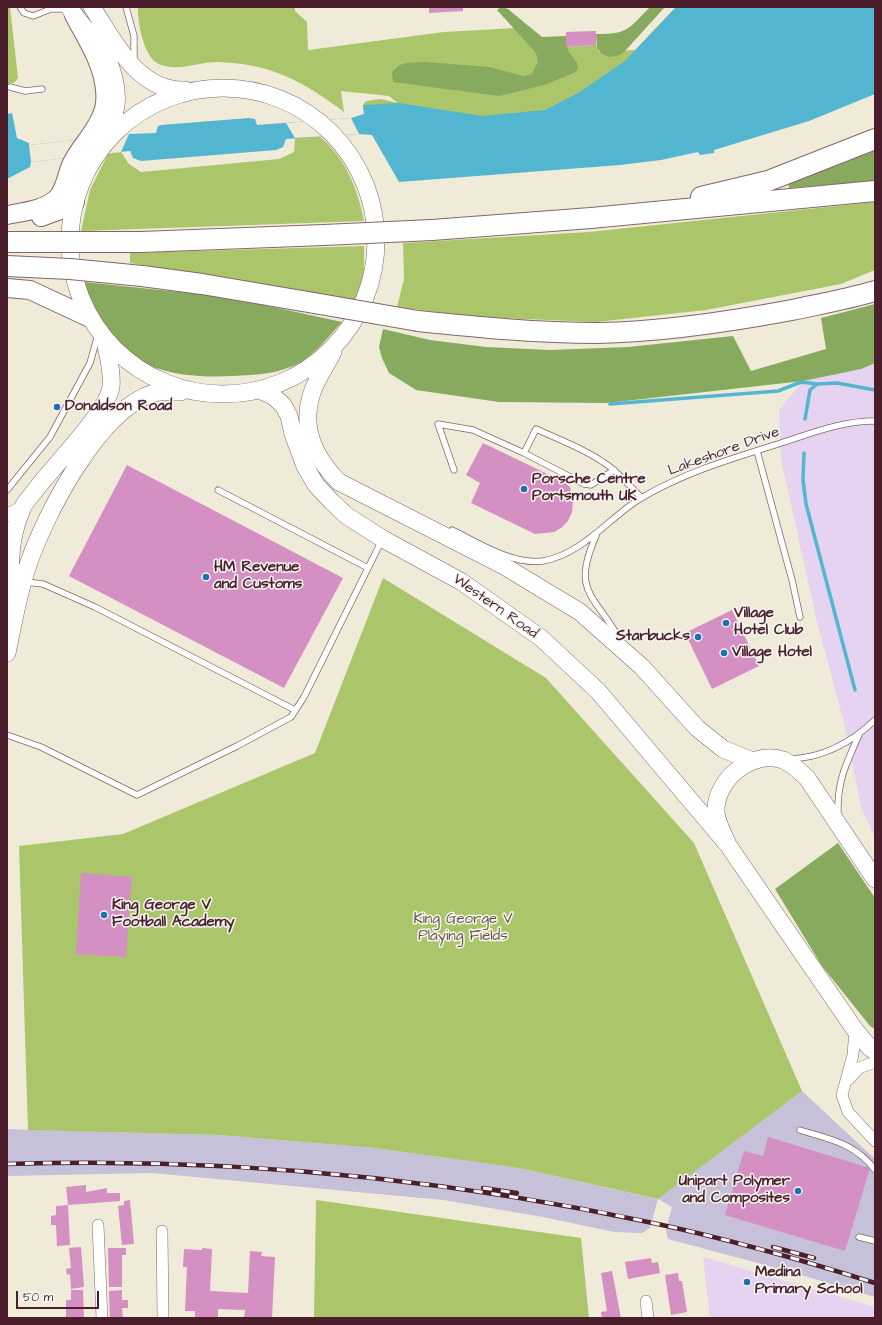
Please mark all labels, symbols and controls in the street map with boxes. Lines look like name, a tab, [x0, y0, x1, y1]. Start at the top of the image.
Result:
place label: Donaldson Road	[65, 398, 172, 416]
marker: Donaldson Road	[52, 402, 62, 412]
street label: Lakeshore Drive	[666, 423, 782, 481]
place label: Porsche Centre Portsmouth UK	[532, 471, 646, 506]
marker: Porsche Centre Portsmouth UK	[519, 484, 529, 494]
place label: HM Revenue and Customs	[214, 559, 302, 594]
street label: Western Road	[449, 571, 541, 643]
marker: HM Revenue and Customs	[201, 572, 211, 582]
place label: Village Hotel Club	[734, 605, 803, 640]
marker: Village Hotel Club	[721, 618, 731, 628]
place label: Starbucks	[616, 628, 690, 646]
marker: Starbucks	[693, 632, 703, 642]
place label: Village Hotel	[732, 644, 812, 662]
marker: Village Hotel	[719, 648, 729, 658]
place label: King George V Football Academy	[112, 897, 235, 932]
marker: King George V Football Academy	[99, 910, 109, 920]
park label: King George V Playing Fields	[413, 911, 513, 946]
place label: Unipart Polymer and Composites	[679, 1173, 790, 1208]
marker: Unipart Polymer and Composites	[793, 1186, 803, 1196]
place label: Medina Primary School	[755, 1264, 863, 1299]
marker: Medina Primary School	[742, 1277, 752, 1287]
scale bar	[18, 1283, 101, 1309]
text: 50 m	[23, 1289, 53, 1306]

